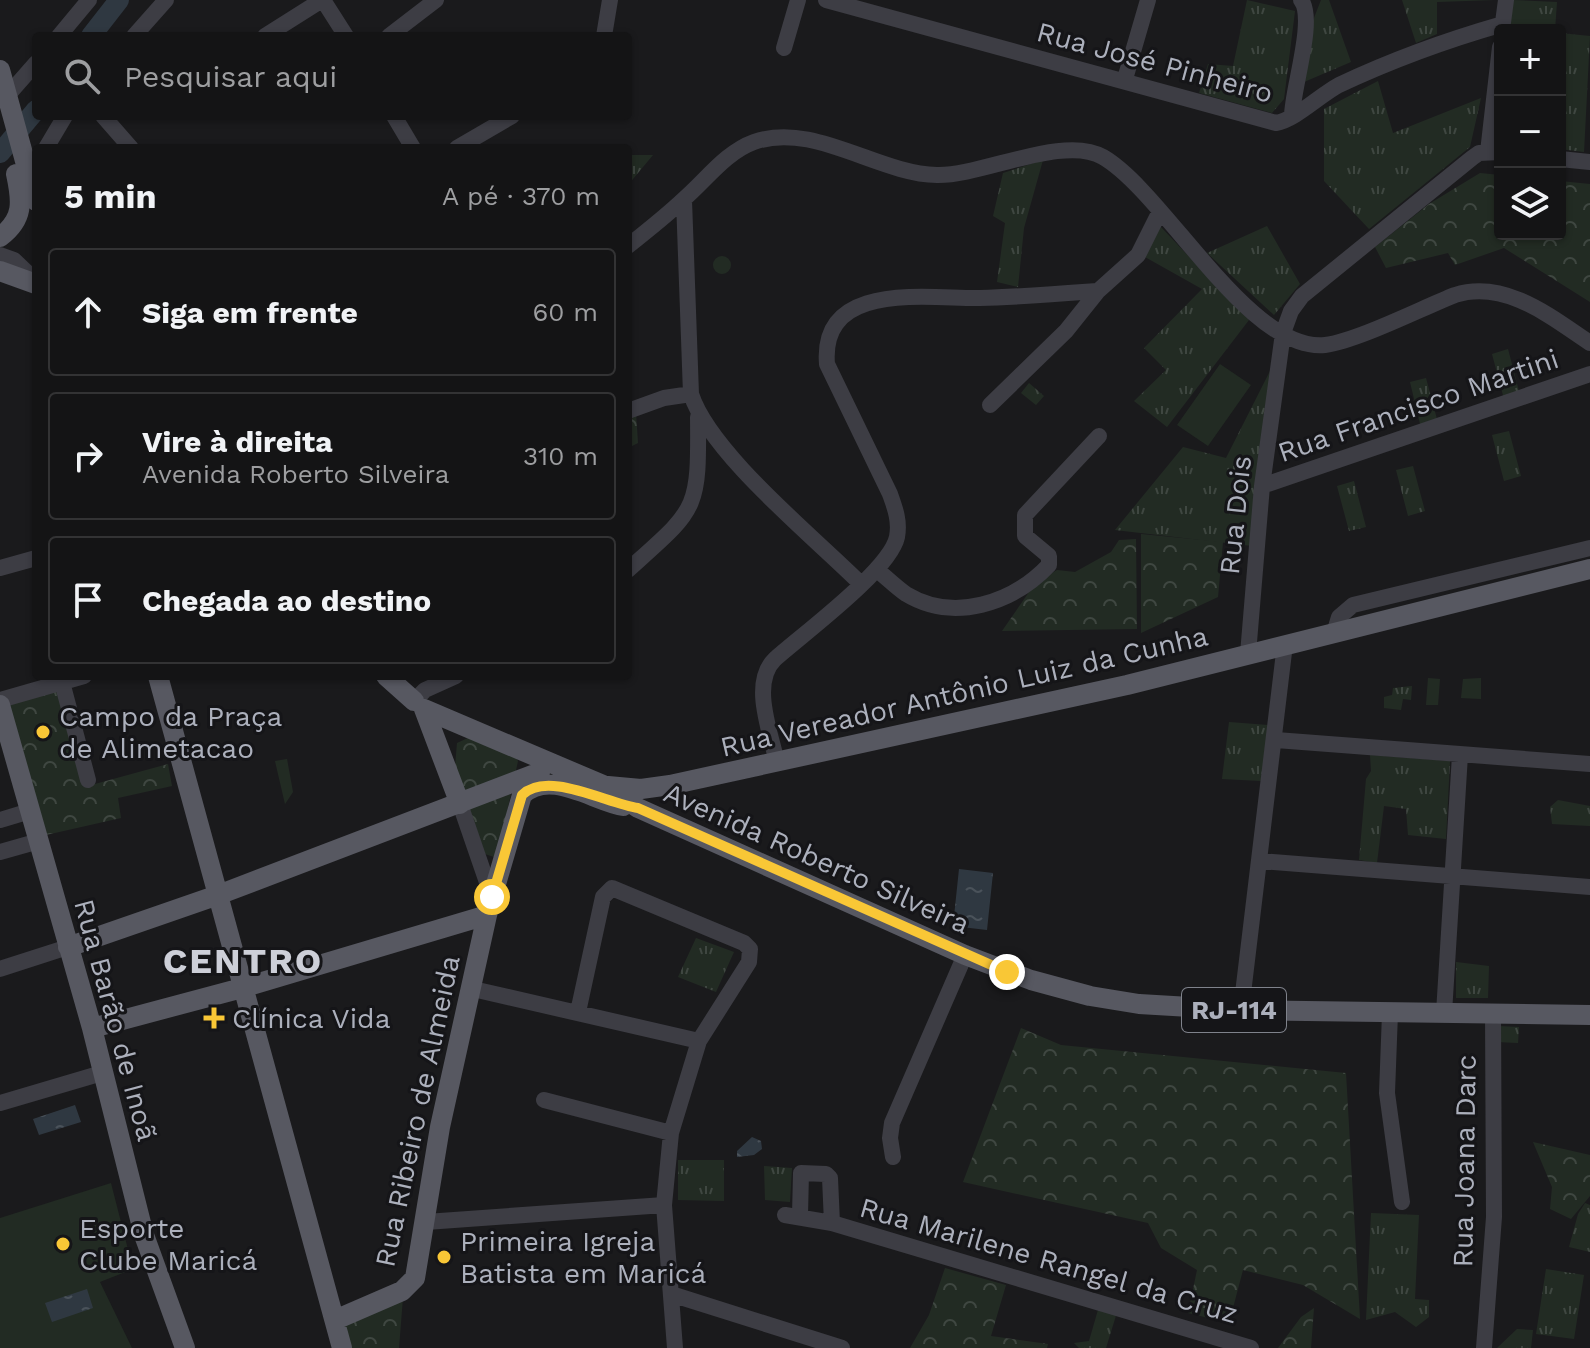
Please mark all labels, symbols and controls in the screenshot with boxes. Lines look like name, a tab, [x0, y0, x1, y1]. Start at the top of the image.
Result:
street label: Rua José Pinheiro	[1033, 15, 1277, 110]
map controls	[1494, 24, 1566, 240]
button: +	[1494, 24, 1566, 96]
search box	[32, 32, 632, 120]
icon: search	[60, 54, 104, 98]
text: Pesquisar aqui	[124, 59, 337, 94]
button: −	[1494, 96, 1566, 168]
button: layers	[1494, 168, 1566, 240]
text: 5 min	[64, 176, 157, 216]
text: A pé · 370 m	[442, 181, 600, 211]
icon: ahead	[66, 290, 110, 334]
text: Siga em frente	[142, 295, 358, 330]
text: 60 m	[532, 297, 598, 327]
street label: Rua Francisco Martini	[1274, 342, 1563, 469]
text: Vire à direita	[142, 424, 333, 459]
icon: right	[66, 434, 110, 478]
text: 310 m	[523, 441, 598, 471]
street label: Rua Dois	[1213, 454, 1258, 576]
text: Avenida Roberto Silveira	[142, 459, 449, 489]
icon: arrive	[66, 578, 110, 622]
text: Chegada ao destino	[142, 583, 431, 618]
street label: Rua Vereador Antônio Luiz da Cunha	[717, 619, 1211, 764]
place label: Campo da Praça de Alimetacao	[59, 700, 283, 765]
marker: Campo da Praça de Alimetacao	[34, 723, 52, 741]
street label: Avenida Roberto Silveira	[659, 776, 975, 941]
route start	[474, 879, 510, 915]
street label: Rua Barão de Inoã	[67, 896, 164, 1145]
district label: CENTRO	[163, 940, 323, 982]
street label: Rua Ribeiro de Almeida	[368, 952, 467, 1270]
route end	[989, 954, 1025, 990]
road number: RJ-114	[1182, 988, 1286, 1032]
place label: Clínica Vida	[232, 1002, 391, 1035]
marker: Clínica Vida	[203, 1007, 225, 1029]
street label: Rua Joana Darc	[1446, 1054, 1483, 1268]
street label: Rua Marilene Rangel da Cruz	[856, 1191, 1242, 1330]
place label: Esporte Clube Maricá	[79, 1212, 257, 1277]
place label: Primeira Igreja Batista em Maricá	[460, 1225, 707, 1290]
marker: Esporte Clube Maricá	[54, 1235, 72, 1253]
marker: Primeira Igreja Batista em Maricá	[435, 1248, 453, 1266]

